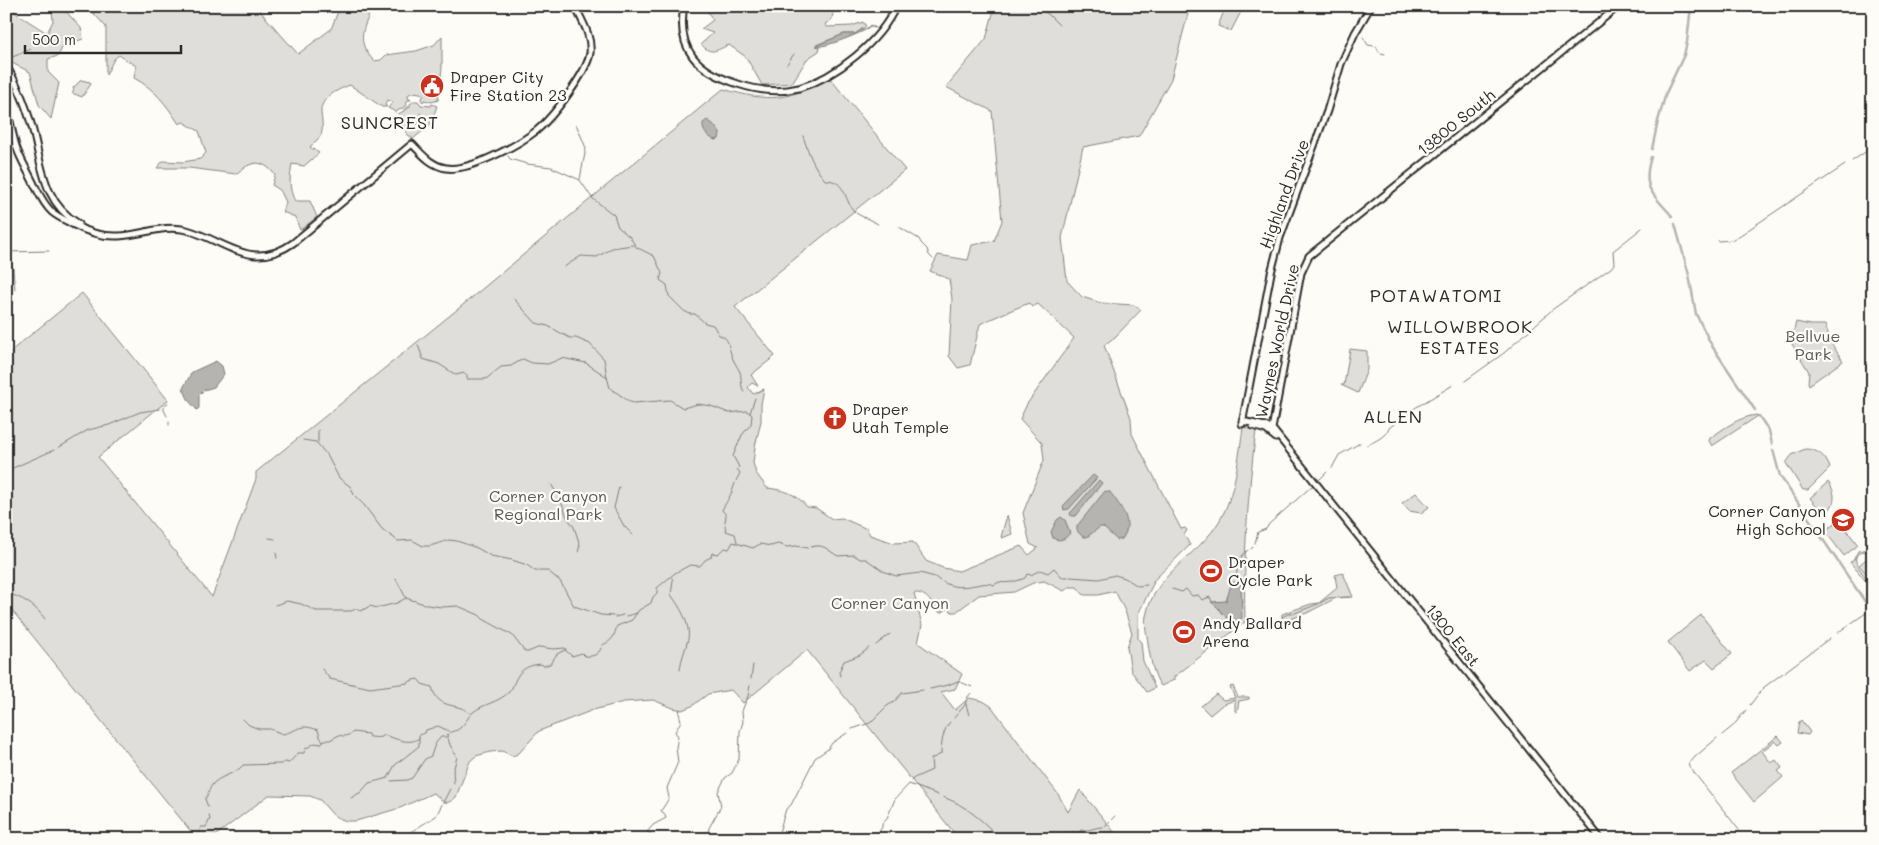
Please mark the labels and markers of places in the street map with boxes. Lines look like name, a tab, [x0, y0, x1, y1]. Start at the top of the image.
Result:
place label: Draper City Fire Station 23	[450, 66, 567, 105]
public building icon: Draper City Fire Station 23	[419, 73, 445, 99]
place label: Draper Utah Temple	[852, 398, 949, 437]
church icon: Draper Utah Temple	[822, 405, 848, 431]
place label: Corner Canyon High School	[1708, 500, 1826, 539]
school or university icon: Corner Canyon High School	[1830, 507, 1856, 533]
place label: Draper Cycle Park	[1228, 551, 1313, 590]
sports icon: Draper Cycle Park	[1198, 558, 1224, 584]
place label: Andy Ballard Arena	[1202, 612, 1302, 651]
sports icon: Andy Ballard Arena	[1171, 619, 1197, 645]

